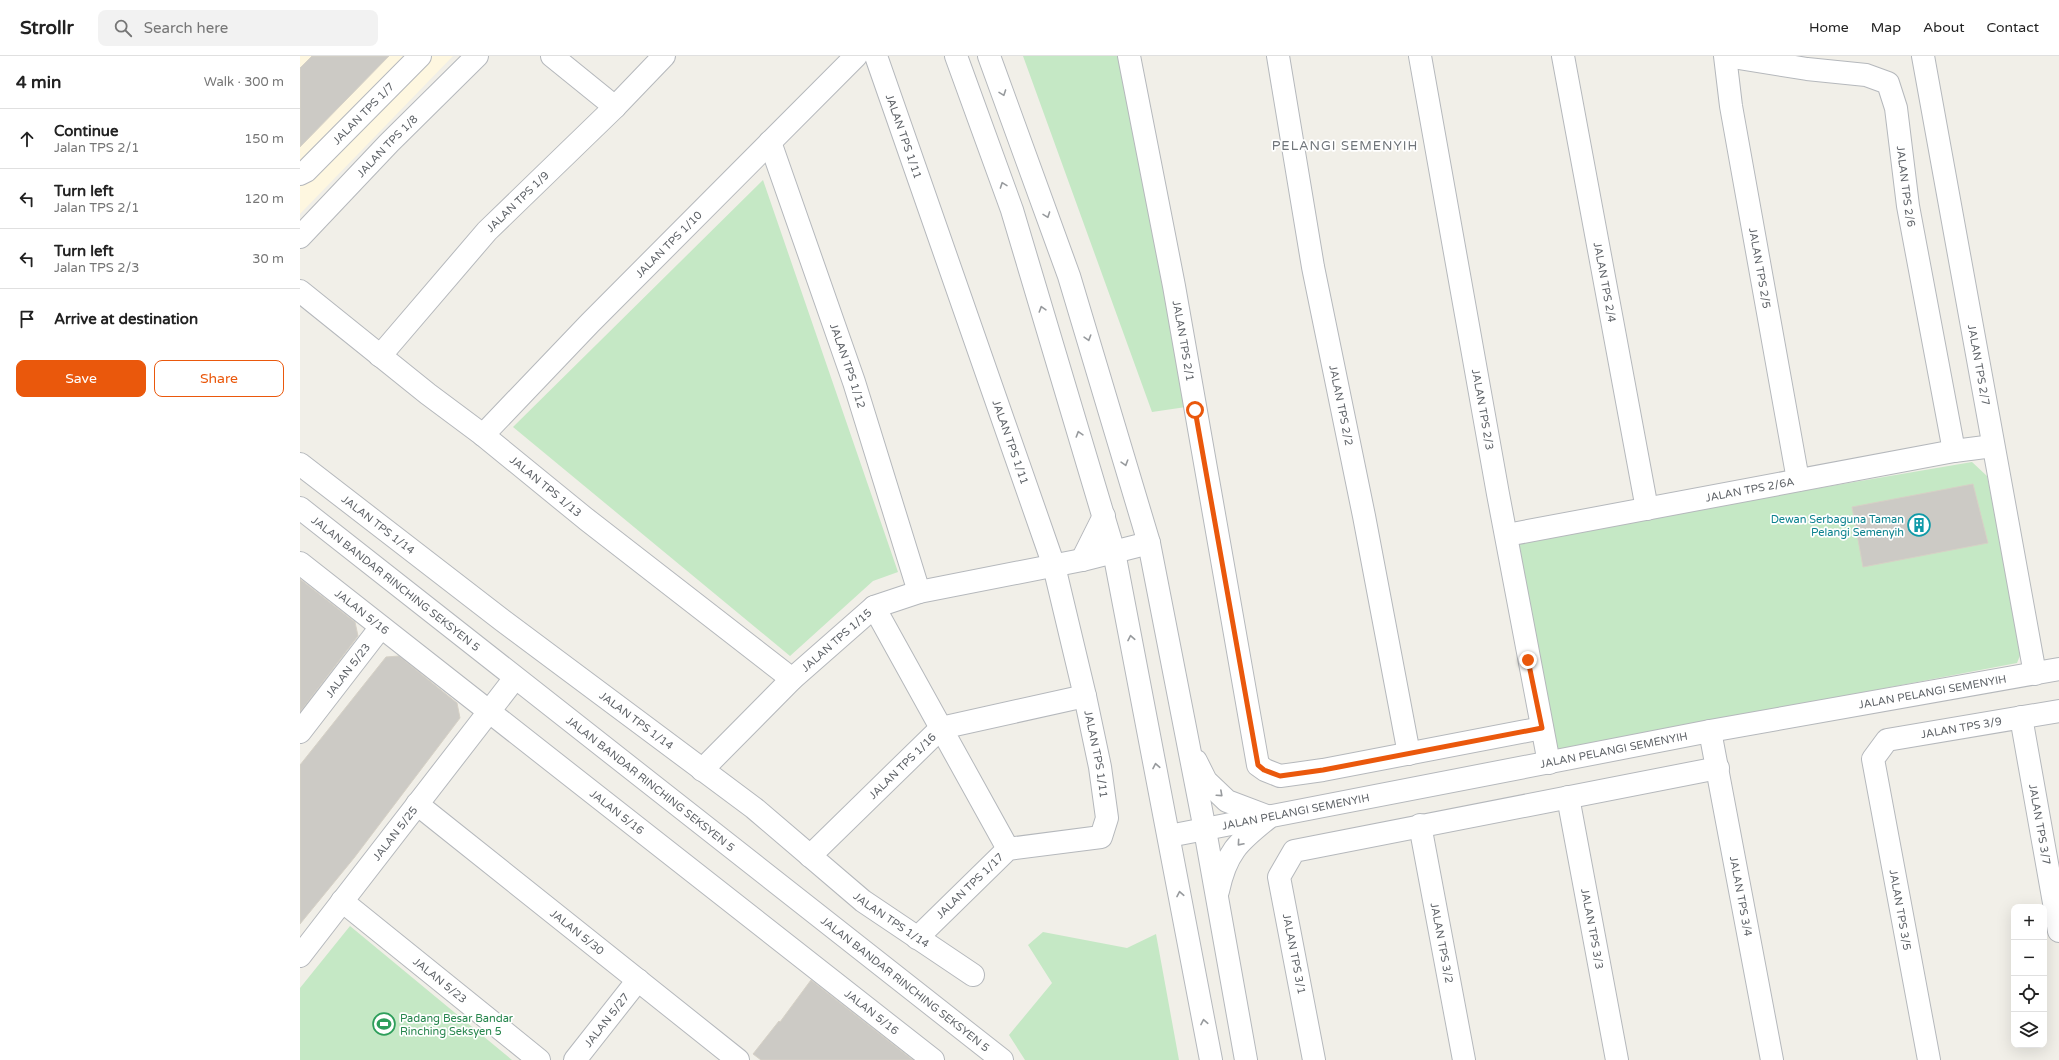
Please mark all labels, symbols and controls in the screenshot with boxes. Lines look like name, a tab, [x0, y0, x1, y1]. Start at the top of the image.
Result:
search box	[98, 10, 378, 46]
text: Strollr	[20, 17, 74, 39]
icon: search	[112, 17, 134, 39]
text: Search here	[144, 19, 228, 37]
text: Home	[1809, 19, 1849, 36]
text: Map	[1871, 19, 1901, 36]
text: About	[1923, 19, 1965, 36]
text: Contact	[1987, 19, 2039, 36]
text: 4 min	[16, 72, 61, 93]
text: Walk · 300 m	[204, 74, 284, 90]
street label: JALAN TPS 1/7	[330, 80, 397, 147]
one-way arrow	[998, 89, 1006, 96]
street label: JALAN TPS 1/11	[883, 92, 925, 180]
street label: JALAN TPS 1/8	[354, 112, 420, 180]
text: Continue	[54, 122, 118, 140]
icon: ahead	[16, 128, 38, 150]
text: 150 m	[244, 131, 284, 147]
district label: PELANGI SEMENYIH	[1272, 138, 1418, 154]
text: Jalan TPS 2/1	[54, 140, 139, 156]
street label: JALAN TPS 2/6	[1894, 145, 1918, 228]
street label: JALAN TPS 1/9	[484, 168, 551, 235]
text: Turn left	[54, 182, 114, 200]
one-way arrow	[999, 182, 1007, 189]
icon: left	[16, 188, 38, 210]
text: 120 m	[244, 191, 284, 207]
text: Jalan TPS 2/1	[54, 200, 139, 216]
street label: JALAN TPS 1/10	[632, 208, 704, 280]
one-way arrow	[1042, 211, 1051, 218]
street label: JALAN TPS 2/5	[1746, 227, 1774, 310]
street label: JALAN TPS 2/4	[1591, 241, 1619, 323]
text: Turn left	[54, 242, 114, 260]
icon: left	[16, 248, 38, 270]
text: 30 m	[252, 251, 284, 267]
text: Jalan TPS 2/3	[54, 260, 139, 276]
street label: JALAN TPS 2/1	[1170, 299, 1197, 382]
one-way arrow	[1038, 306, 1047, 313]
icon: arrive	[16, 308, 38, 330]
text: Arrive at destination	[54, 310, 198, 328]
street label: JALAN TPS 1/12	[827, 322, 868, 410]
street label: JALAN TPS 2/7	[1965, 323, 1993, 407]
one-way arrow	[1083, 335, 1092, 342]
button: Save	[16, 360, 146, 397]
button: Share	[154, 360, 284, 397]
street label: JALAN TPS 2/2	[1327, 364, 1356, 447]
street label: JALAN TPS 2/3	[1469, 368, 1497, 451]
street label: JALAN TPS 1/11	[990, 398, 1032, 486]
route start	[1186, 401, 1204, 419]
one-way arrow	[1075, 431, 1084, 438]
street label: JALAN TPS 1/13	[507, 453, 584, 519]
one-way arrow	[1120, 459, 1129, 466]
street label: JALAN TPS 2/6A	[1704, 475, 1795, 504]
street label: JALAN TPS 1/14	[339, 492, 418, 557]
building icon: Dewan Serbaguna Taman Pelangi Semenyih	[1906, 512, 1932, 538]
street label: JALAN BANDAR RINCHING SEKSYEN 5	[309, 513, 483, 654]
place label: Dewan Serbaguna Taman Pelangi Semenyih	[1771, 513, 1904, 539]
street label: JALAN 5/16	[333, 587, 392, 637]
street label: JALAN TPS 1/15	[799, 606, 874, 674]
one-way arrow	[1127, 635, 1136, 642]
street label: JALAN 5/23	[323, 640, 373, 700]
route end	[1519, 651, 1537, 669]
street label: JALAN PELANGI SEMENYIH	[1857, 672, 2008, 711]
street label: JALAN TPS 1/14	[597, 689, 676, 752]
street label: JALAN TPS 1/11	[1082, 709, 1111, 799]
street label: JALAN BANDAR RINCHING SEKSYEN 5	[564, 713, 738, 854]
street label: JALAN TPS 3/9	[1920, 714, 2003, 741]
street label: JALAN PELANGI SEMENYIH	[1539, 729, 1689, 770]
street label: JALAN TPS 1/16	[866, 730, 939, 802]
one-way arrow	[1152, 763, 1160, 769]
street label: JALAN TPS 3/7	[2026, 783, 2054, 866]
street label: JALAN 5/16	[587, 787, 647, 837]
one-way arrow	[1215, 790, 1223, 797]
street label: JALAN PELANGI SEMENYIH	[1221, 791, 1371, 832]
street label: JALAN 5/25	[370, 804, 420, 863]
one-way arrow	[1237, 838, 1244, 845]
street label: JALAN TPS 1/17	[934, 850, 1006, 921]
street label: JALAN TPS 3/4	[1727, 855, 1755, 937]
street label: JALAN TPS 3/5	[1886, 869, 1914, 951]
street label: JALAN TPS 3/3	[1579, 887, 1606, 970]
street label: JALAN TPS 1/14	[851, 889, 932, 950]
one-way arrow	[1176, 891, 1185, 897]
street label: JALAN TPS 3/2	[1428, 902, 1456, 984]
map controls	[2011, 904, 2047, 1048]
button: +	[2011, 904, 2047, 940]
street label: JALAN 5/30	[548, 906, 607, 957]
street label: JALAN TPS 3/1	[1280, 913, 1308, 995]
street label: JALAN BANDAR RINCHING SEKSYEN 5	[818, 914, 992, 1054]
button: −	[2011, 940, 2047, 976]
street label: JALAN 5/23	[411, 955, 470, 1006]
button: locate	[2011, 976, 2047, 1012]
street label: JALAN 5/16	[842, 987, 901, 1037]
street label: JALAN 5/27	[581, 990, 632, 1050]
sports icon: Padang Besar Bandar Rinching Seksyen 5	[371, 1011, 397, 1037]
place label: Padang Besar Bandar Rinching Seksyen 5	[400, 1012, 514, 1038]
button: layers	[2011, 1012, 2047, 1048]
one-way arrow	[1200, 1019, 1208, 1025]

